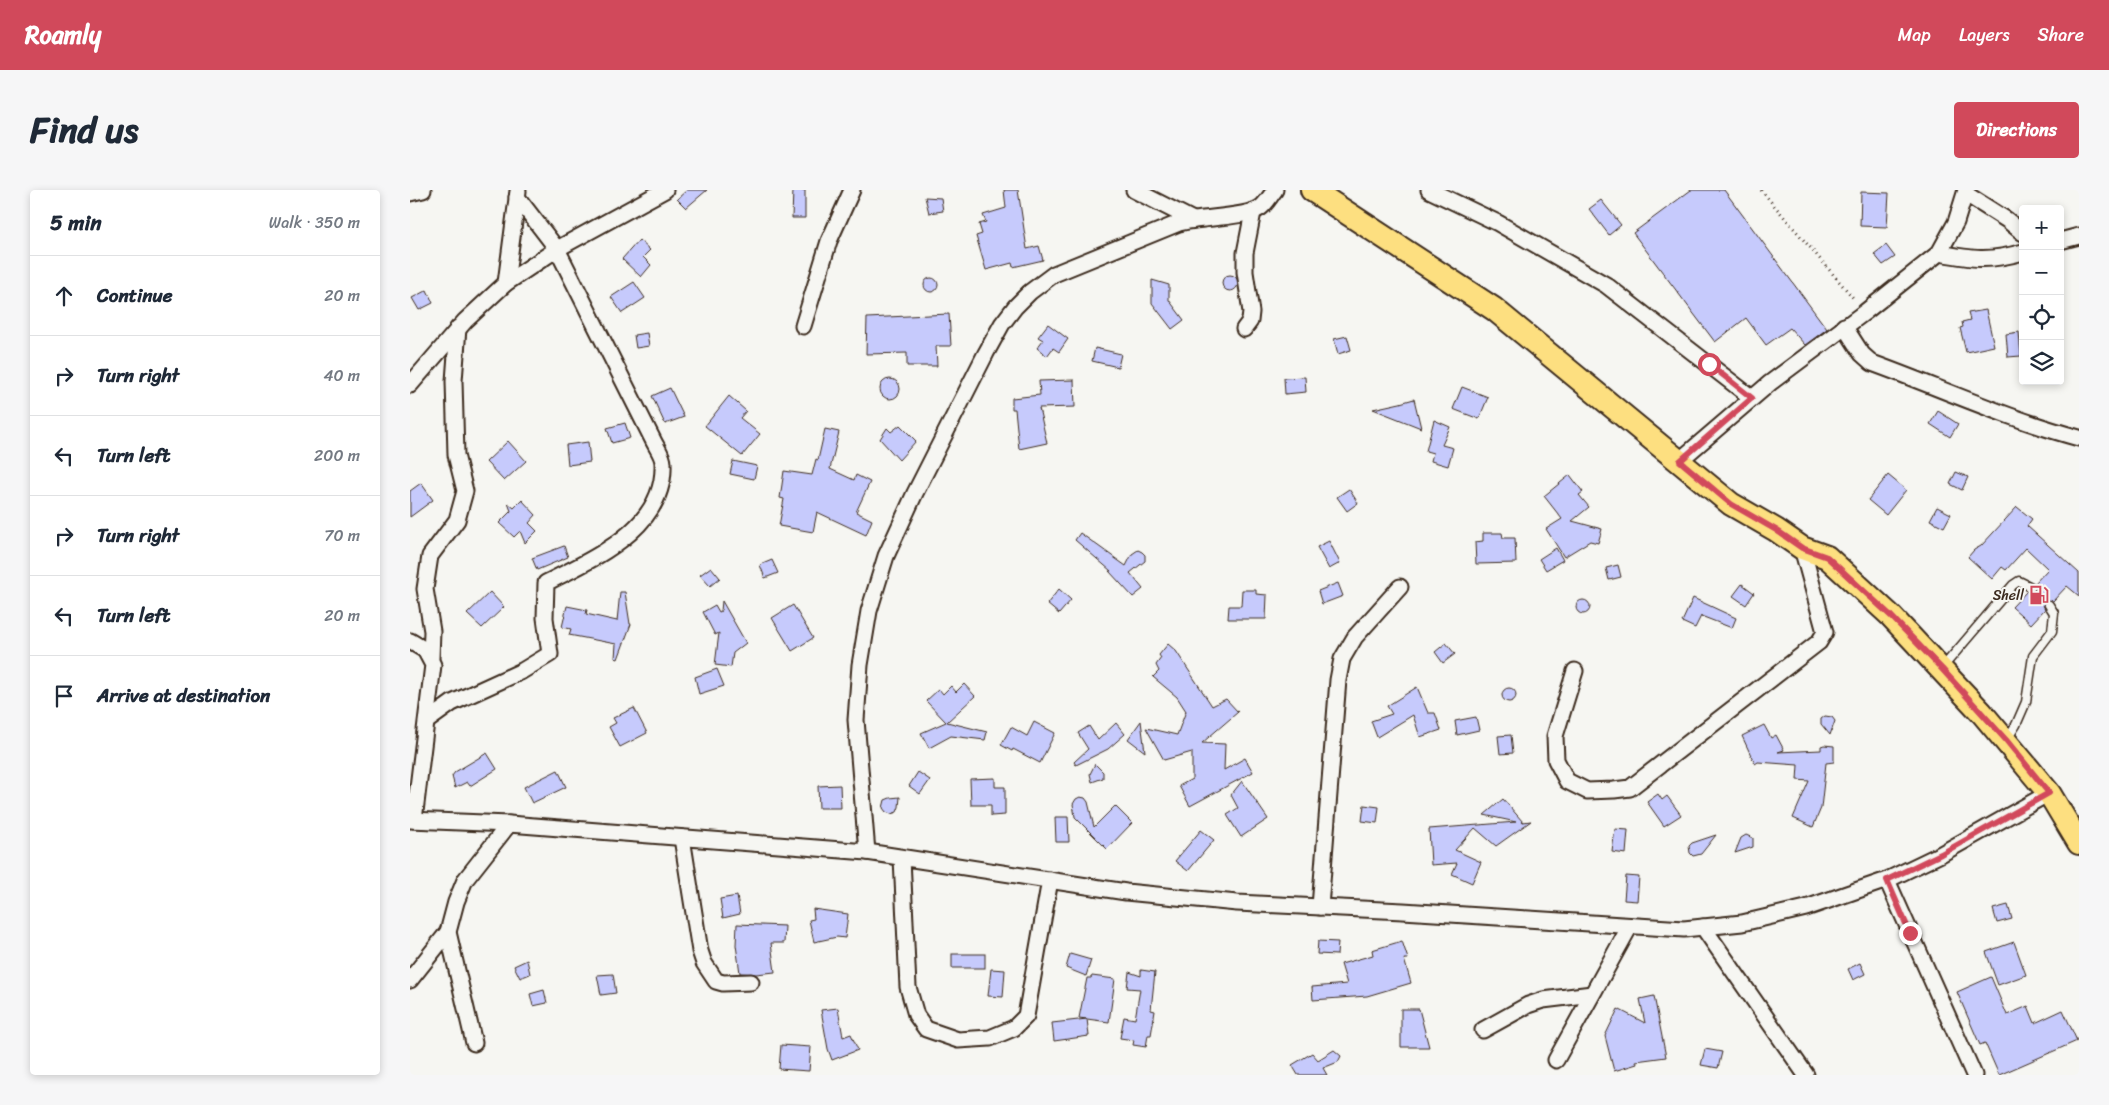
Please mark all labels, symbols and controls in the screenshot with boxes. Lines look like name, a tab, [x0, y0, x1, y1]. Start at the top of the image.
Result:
text: Roamly	[25, 14, 101, 56]
text: Map	[1898, 19, 1931, 51]
text: Layers	[1959, 19, 2010, 51]
text: Share	[2038, 19, 2084, 51]
text: Find us	[30, 99, 138, 161]
button: Directions	[1954, 102, 2079, 158]
text: 5 min	[50, 204, 102, 242]
map controls	[2019, 205, 2064, 385]
button: +	[2019, 205, 2064, 250]
text: Walk · 350 m	[269, 208, 360, 237]
button: −	[2019, 250, 2064, 295]
text: Continue	[97, 279, 173, 312]
text: 20 m	[324, 281, 360, 310]
icon: ahead	[50, 282, 78, 310]
button: locate	[2019, 295, 2064, 340]
button: layers	[2019, 340, 2064, 385]
route start	[1698, 353, 1721, 376]
text: Turn right	[97, 359, 179, 392]
text: 40 m	[323, 361, 360, 390]
icon: right	[50, 362, 78, 390]
text: Turn left	[97, 439, 170, 472]
text: 200 m	[314, 441, 360, 470]
icon: left	[50, 442, 78, 470]
text: Turn right	[97, 519, 179, 552]
text: 70 m	[324, 521, 360, 550]
icon: right	[50, 522, 78, 550]
place label: Shell	[1993, 583, 2025, 608]
fuel station icon: Shell	[2028, 584, 2050, 606]
text: Turn left	[97, 599, 170, 632]
text: 20 m	[324, 601, 360, 630]
icon: left	[50, 602, 78, 630]
text: Arrive at destination	[97, 679, 270, 712]
icon: arrive	[50, 682, 78, 710]
route end	[1899, 922, 1922, 945]

